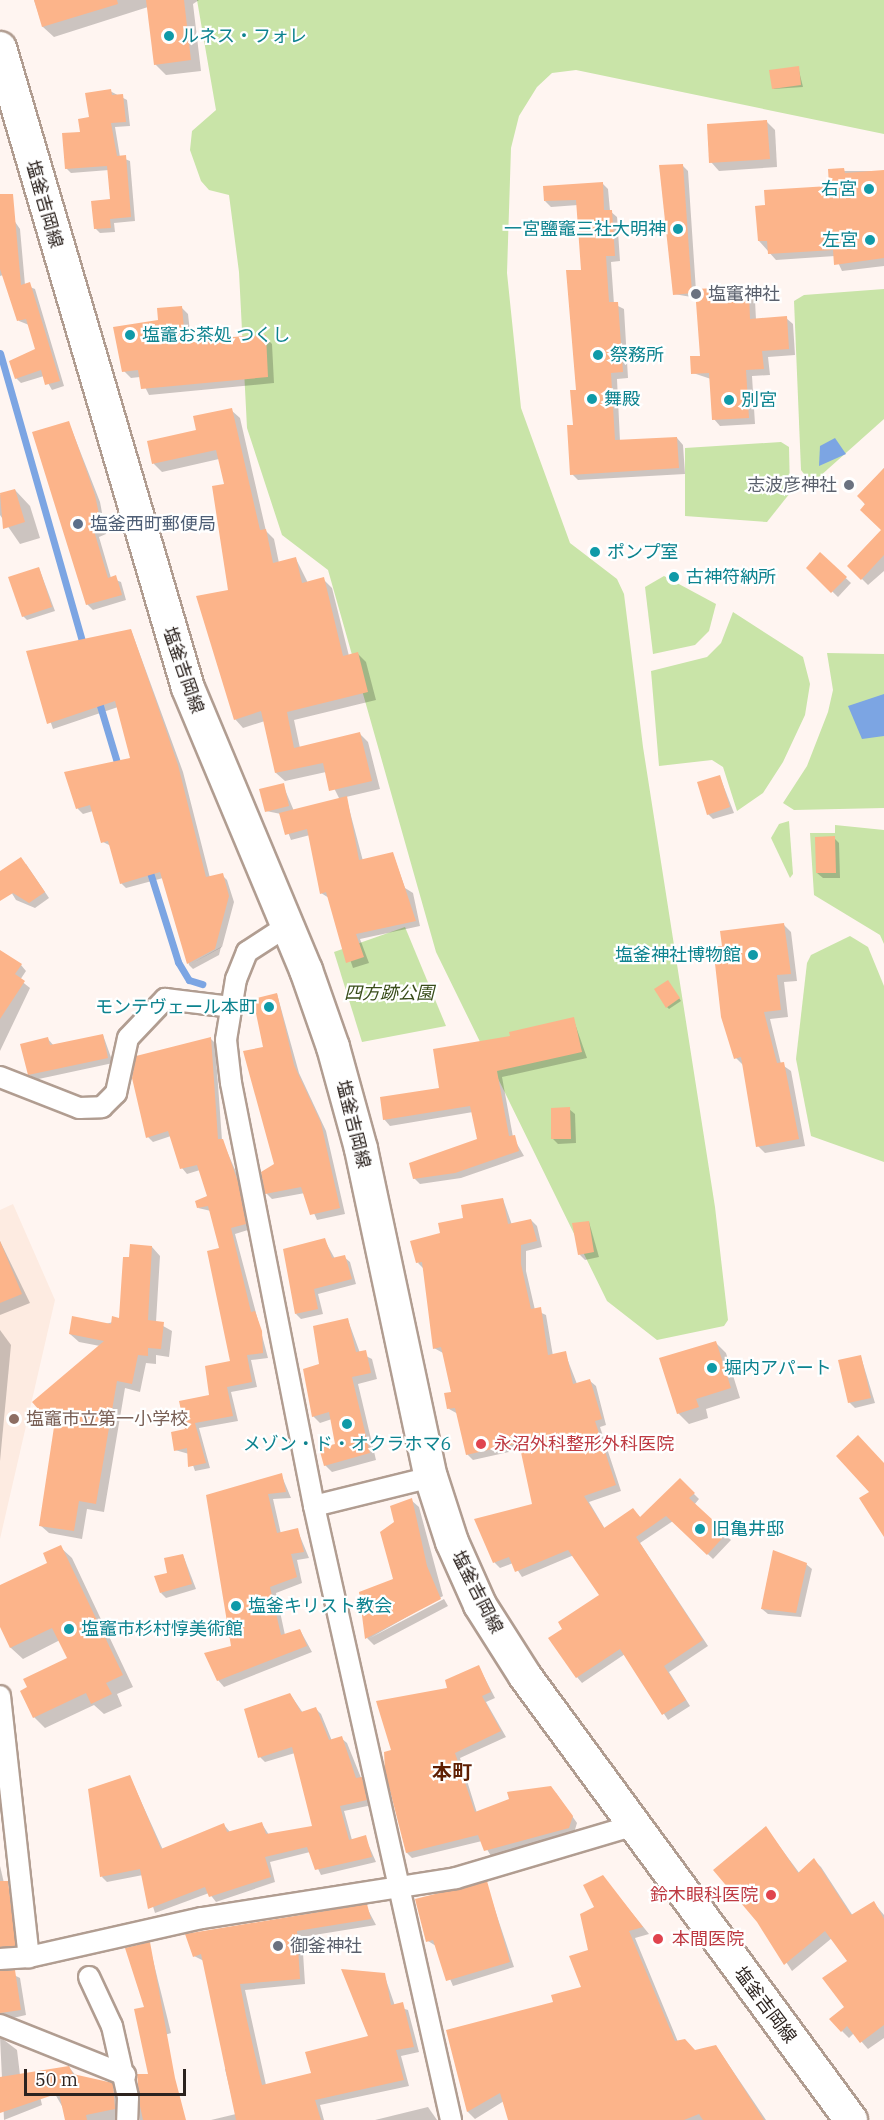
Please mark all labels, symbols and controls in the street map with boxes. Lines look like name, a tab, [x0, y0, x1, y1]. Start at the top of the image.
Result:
place label: ルネス・フォレ	[181, 25, 307, 47]
marker: ルネス・フォレ	[162, 29, 176, 43]
street label: 塩釜吉岡線	[21, 158, 67, 250]
place label: 右宮	[821, 178, 857, 200]
marker: 右宮	[862, 182, 876, 196]
place label: 一宮鹽竈三社大明神	[504, 218, 666, 240]
marker: 一宮鹽竈三社大明神	[671, 222, 685, 236]
place label: 左宮	[822, 229, 858, 251]
marker: 左宮	[863, 233, 877, 247]
place label: 塩竃神社	[708, 283, 780, 305]
marker: 塩竃神社	[689, 287, 703, 301]
place label: 塩竈お茶処 つくし	[142, 324, 290, 346]
marker: 塩竈お茶処 つくし	[123, 328, 137, 342]
place label: 祭務所	[610, 344, 664, 366]
marker: 祭務所	[591, 348, 605, 362]
place label: 舞殿	[604, 388, 640, 410]
place label: 別宮	[741, 389, 777, 411]
marker: 舞殿	[585, 392, 599, 406]
marker: 別宮	[722, 393, 736, 407]
place label: 志波彦神社	[747, 474, 837, 496]
marker: 志波彦神社	[842, 478, 856, 492]
place label: 塩釜西町郵便局	[90, 513, 216, 535]
marker: 塩釜西町郵便局	[71, 517, 85, 531]
place label: ポンプ室	[607, 541, 679, 563]
marker: ポンプ室	[588, 545, 602, 559]
place label: 古神符納所	[686, 566, 776, 588]
marker: 古神符納所	[667, 570, 681, 584]
street label: 塩釜吉岡線	[158, 624, 208, 716]
place label: 塩釜神社博物館	[615, 944, 741, 966]
marker: 塩釜神社博物館	[746, 948, 760, 962]
park label: 四方跡公園	[344, 982, 434, 1004]
place label: モンテヴェール本町	[95, 996, 257, 1018]
marker: モンテヴェール本町	[262, 1000, 276, 1014]
street label: 塩釜吉岡線	[332, 1078, 374, 1170]
place label: 堀内アパート	[724, 1357, 832, 1379]
marker: 堀内アパート	[705, 1361, 719, 1375]
place label: 塩竈市立第一小学校	[26, 1408, 188, 1430]
marker: 塩竈市立第一小学校	[7, 1412, 21, 1426]
marker: メゾン・ド・オクラホマ6	[340, 1417, 354, 1431]
place label: メゾン・ド・オクラホマ6	[243, 1433, 451, 1455]
place label: 永沼外科整形外科医院	[494, 1433, 674, 1455]
marker: 永沼外科整形外科医院	[472, 1435, 490, 1453]
place label: 旧亀井邸	[712, 1518, 784, 1540]
marker: 旧亀井邸	[693, 1522, 707, 1536]
street label: 塩釜吉岡線	[447, 1547, 507, 1637]
place label: 塩釜キリスト教会	[248, 1595, 392, 1617]
marker: 塩釜キリスト教会	[229, 1599, 243, 1613]
place label: 塩竈市杉村惇美術館	[81, 1618, 243, 1640]
marker: 塩竈市杉村惇美術館	[62, 1622, 76, 1636]
district label: 本町	[432, 1759, 472, 1783]
place label: 鈴木眼科医院	[650, 1884, 758, 1906]
marker: 鈴木眼科医院	[762, 1886, 780, 1904]
place label: 本間医院	[672, 1928, 744, 1950]
marker: 本間医院	[649, 1930, 667, 1948]
place label: 御釜神社	[290, 1935, 362, 1957]
marker: 御釜神社	[271, 1939, 285, 1953]
street label: 塩釜吉岡線	[729, 1963, 801, 2047]
scale bar	[27, 2057, 189, 2095]
text: 50 m	[35, 2068, 78, 2091]

